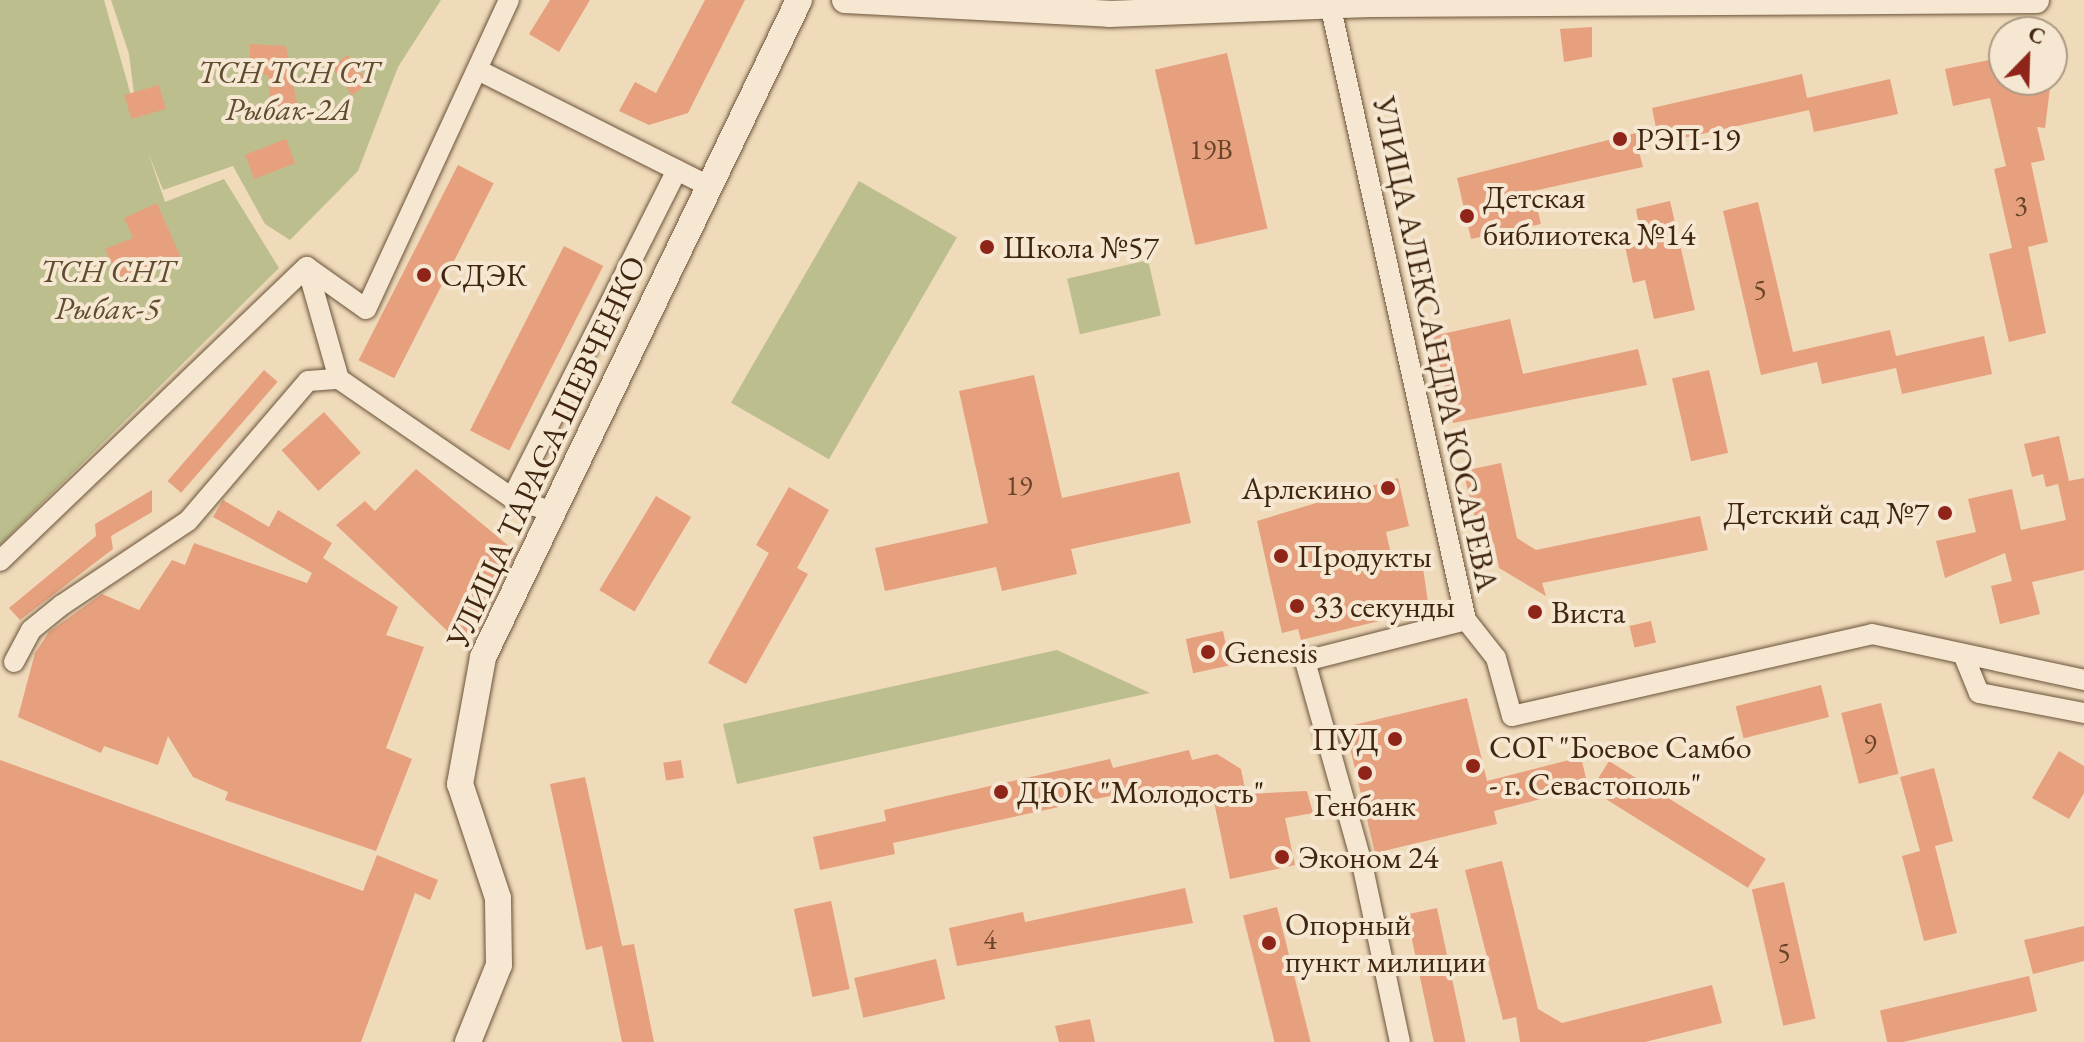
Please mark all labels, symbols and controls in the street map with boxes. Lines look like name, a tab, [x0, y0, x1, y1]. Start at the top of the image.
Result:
north arrow	[1988, 16, 2068, 96]
text: С	[2024, 19, 2050, 52]
park label: ТСН ТСН СТ Рыбак-2А	[197, 54, 379, 129]
street label: УЛИЦА АЛЕКСАНДРА КОСАРЕВА	[1365, 93, 1507, 595]
place label: РЭП-19	[1636, 120, 1740, 158]
marker: РЭП-19	[1611, 130, 1629, 148]
house number: 19В	[1189, 132, 1233, 166]
place label: Детская библиотека №14	[1483, 179, 1696, 254]
house number: 3	[2014, 188, 2028, 222]
marker: Детская библиотека №14	[1458, 207, 1476, 225]
place label: Школа №57	[1003, 228, 1159, 266]
marker: Школа №57	[978, 238, 996, 256]
street label: УЛИЦА ТАРАСА ШЕВЧЕНКО	[438, 250, 654, 654]
park label: ТСН СНТ Рыбак-5	[40, 253, 174, 328]
place label: СДЭК	[440, 256, 527, 294]
marker: СДЭК	[415, 266, 433, 284]
house number: 5	[1753, 272, 1767, 306]
house number: 19	[1006, 468, 1032, 502]
place label: Арлекино	[1241, 469, 1372, 507]
marker: Арлекино	[1379, 479, 1397, 497]
place label: Детский сад №7	[1723, 494, 1929, 532]
marker: Детский сад №7	[1936, 504, 1954, 522]
place label: Продукты	[1297, 537, 1432, 575]
marker: Продукты	[1272, 547, 1290, 565]
place label: 33 секунды	[1313, 587, 1455, 625]
place label: Виста	[1551, 593, 1626, 631]
marker: 33 секунды	[1288, 597, 1306, 615]
marker: Виста	[1526, 603, 1544, 621]
place label: Genesis	[1224, 633, 1318, 671]
marker: Genesis	[1199, 643, 1217, 661]
place label: ПУД	[1312, 720, 1379, 758]
house number: 9	[1863, 726, 1877, 760]
place label: СОГ "Боевое Самбо - г. Севастополь"	[1489, 729, 1751, 804]
marker: ПУД	[1386, 730, 1404, 748]
marker: СОГ "Боевое Самбо - г. Севастополь"	[1464, 757, 1482, 775]
marker: Генбанк	[1356, 764, 1374, 782]
place label: ДЮК "Молодость"	[1017, 773, 1264, 811]
marker: ДЮК "Молодость"	[992, 783, 1010, 801]
place label: Генбанк	[1314, 786, 1416, 824]
place label: Эконом 24	[1298, 838, 1439, 876]
marker: Эконом 24	[1273, 848, 1291, 866]
place label: Опорный пункт милиции	[1285, 906, 1486, 981]
house number: 4	[983, 922, 997, 956]
marker: Опорный пункт милиции	[1260, 934, 1278, 952]
house number: 5	[1777, 935, 1791, 969]

